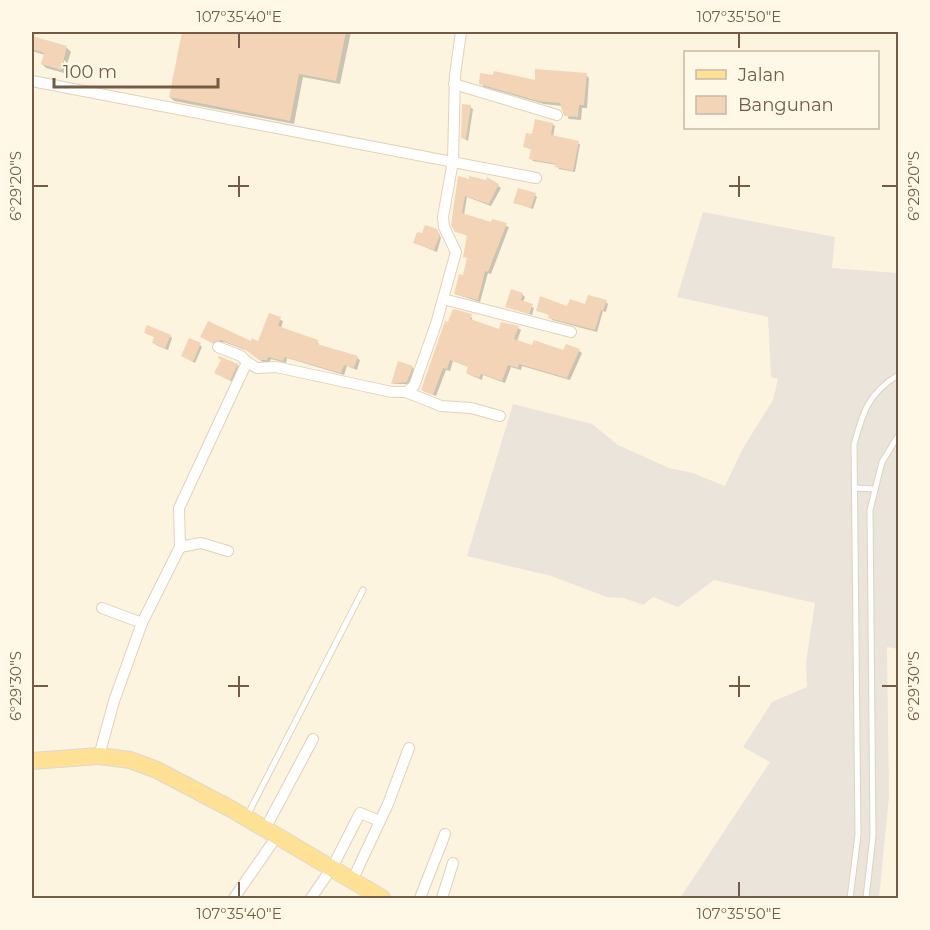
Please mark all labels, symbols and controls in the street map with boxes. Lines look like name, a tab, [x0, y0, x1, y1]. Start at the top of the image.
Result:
text: 107°35'40"E	[196, 7, 282, 26]
text: 107°35'50"E	[697, 7, 781, 26]
scale bar	[54, 51, 218, 89]
legend	[684, 51, 879, 129]
text: 100 m	[63, 61, 117, 83]
text: Jalan	[737, 64, 785, 86]
text: Bangunan	[738, 94, 834, 116]
text: 6°29'20"S	[6, 151, 25, 221]
text: 6°29'20"S	[904, 151, 923, 221]
text: 6°29'30"S	[6, 651, 25, 721]
text: 6°29'30"S	[904, 651, 923, 721]
text: 107°35'40"E	[196, 904, 282, 923]
text: 107°35'50"E	[697, 904, 781, 923]

